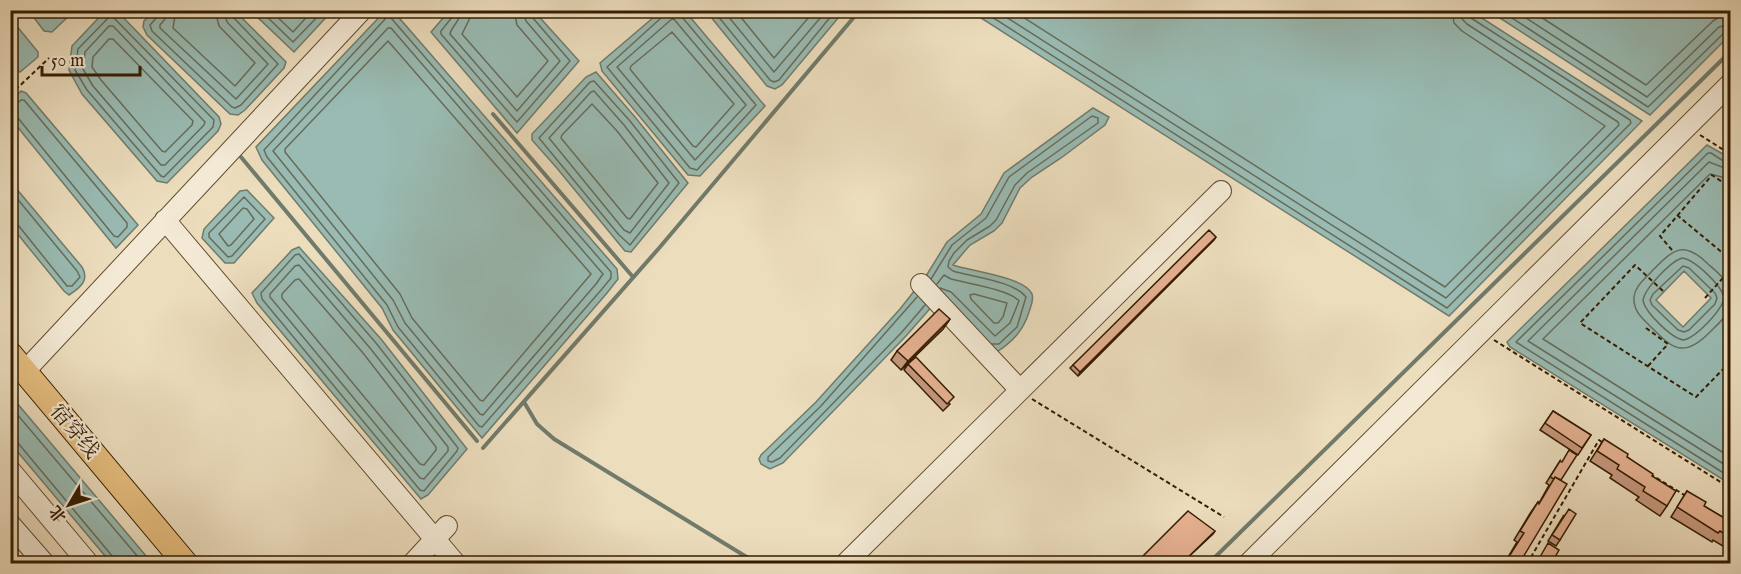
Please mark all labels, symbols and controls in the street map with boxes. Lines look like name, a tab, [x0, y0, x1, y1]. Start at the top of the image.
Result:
scale bar	[42, 39, 140, 77]
text: 50 m	[51, 50, 84, 73]
street label: 宿穿线	[43, 399, 104, 465]
north arrow	[39, 475, 99, 535]
text: 北	[46, 501, 72, 526]

